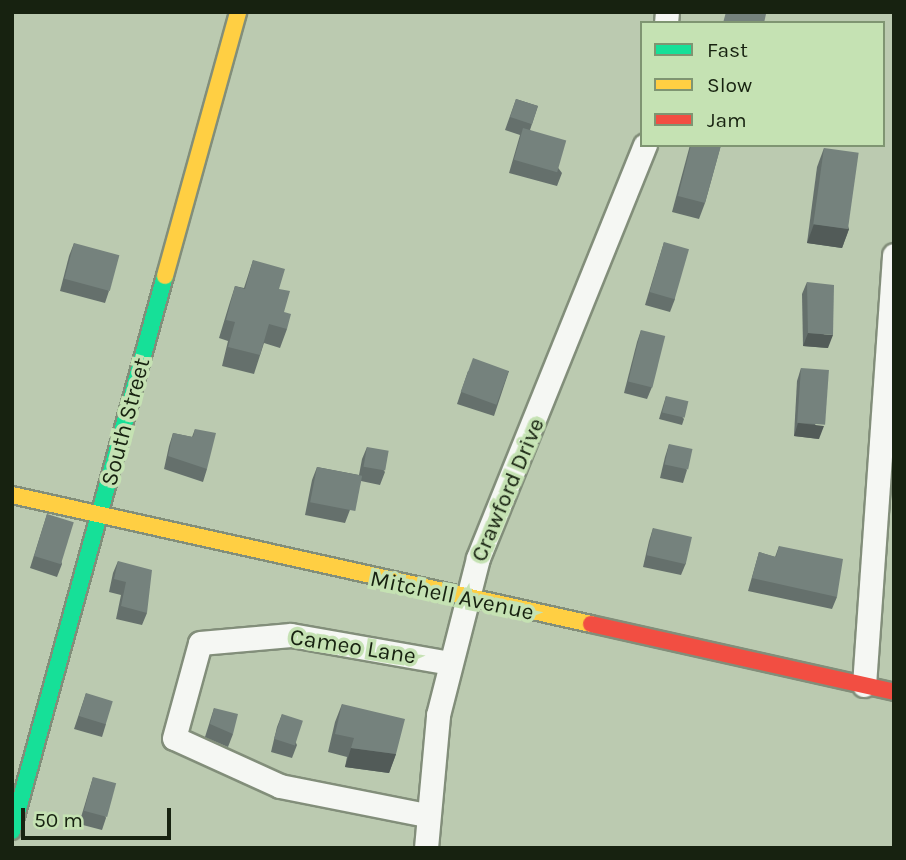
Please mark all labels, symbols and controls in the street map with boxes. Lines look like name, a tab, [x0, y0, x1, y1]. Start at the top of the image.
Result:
legend	[640, 21, 885, 147]
text: Fast	[707, 38, 748, 62]
text: Slow	[707, 73, 752, 97]
text: Jam	[707, 108, 747, 132]
street label: South Street	[96, 355, 156, 489]
street label: Crawford Drive	[465, 414, 551, 566]
street label: Mitchell Avenue	[368, 565, 536, 627]
street label: Cameo Lane	[288, 623, 418, 671]
scale bar	[24, 794, 175, 838]
text: 50 m	[34, 808, 83, 832]

